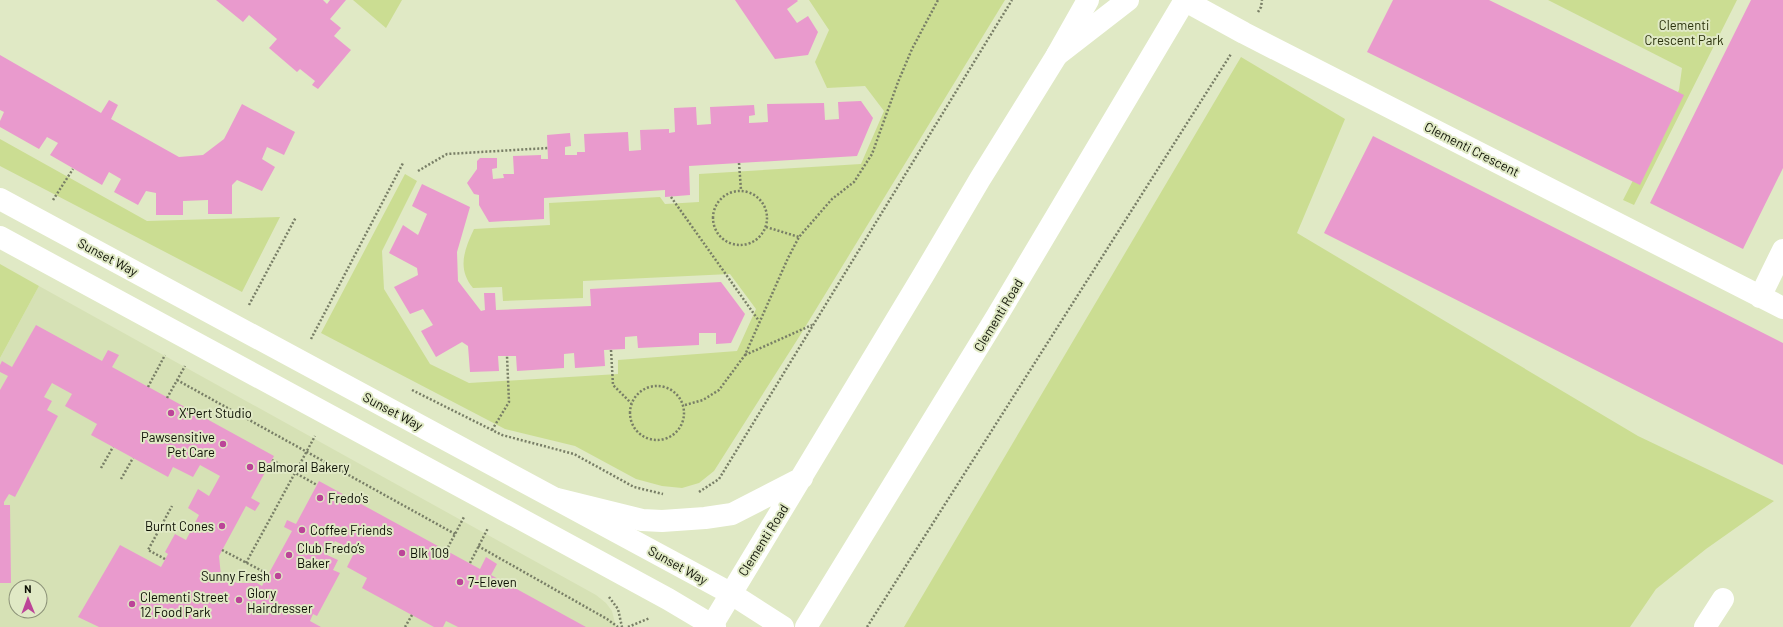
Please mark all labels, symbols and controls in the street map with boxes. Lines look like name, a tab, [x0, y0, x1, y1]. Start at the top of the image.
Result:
park label: Clementi Crescent Park	[1644, 17, 1724, 48]
street label: Clementi Crescent	[1422, 118, 1522, 180]
street label: Sunset Way	[75, 235, 141, 279]
street label: Clementi Road	[970, 276, 1026, 354]
street label: Sunset Way	[360, 389, 426, 433]
place label: X'Pert Studio	[179, 405, 252, 421]
marker: X'Pert Studio	[166, 408, 176, 418]
place label: Pawsensitive Pet Care	[141, 429, 215, 460]
marker: Pawsensitive Pet Care	[218, 439, 228, 449]
place label: Balmoral Bakery	[258, 459, 349, 475]
marker: Balmoral Bakery	[245, 462, 255, 472]
place label: Fredo's	[328, 490, 368, 506]
marker: Fredo's	[315, 493, 325, 503]
street label: Clementi Road	[735, 501, 791, 579]
place label: Burnt Cones	[145, 518, 214, 534]
marker: Burnt Cones	[217, 521, 227, 531]
place label: Coffee Friends	[310, 522, 392, 538]
marker: Coffee Friends	[297, 525, 307, 535]
place label: Club Fredo’s Baker	[297, 540, 365, 571]
street label: Sunset Way	[646, 542, 710, 588]
place label: Blk 109	[410, 545, 449, 561]
marker: Blk 109	[397, 548, 407, 558]
marker: Club Fredo’s Baker	[284, 550, 294, 560]
place label: Sunny Fresh	[201, 568, 270, 584]
marker: Sunny Fresh	[273, 571, 283, 581]
place label: 7-Eleven	[468, 574, 517, 590]
marker: 7-Eleven	[455, 577, 465, 587]
north arrow	[8, 579, 48, 619]
text: N	[24, 582, 32, 595]
place label: Glory Hairdresser	[247, 585, 313, 616]
place label: Clementi Street 12 Food Park	[140, 589, 229, 620]
marker: Glory Hairdresser	[234, 595, 244, 605]
marker: Clementi Street 12 Food Park	[127, 599, 137, 609]

